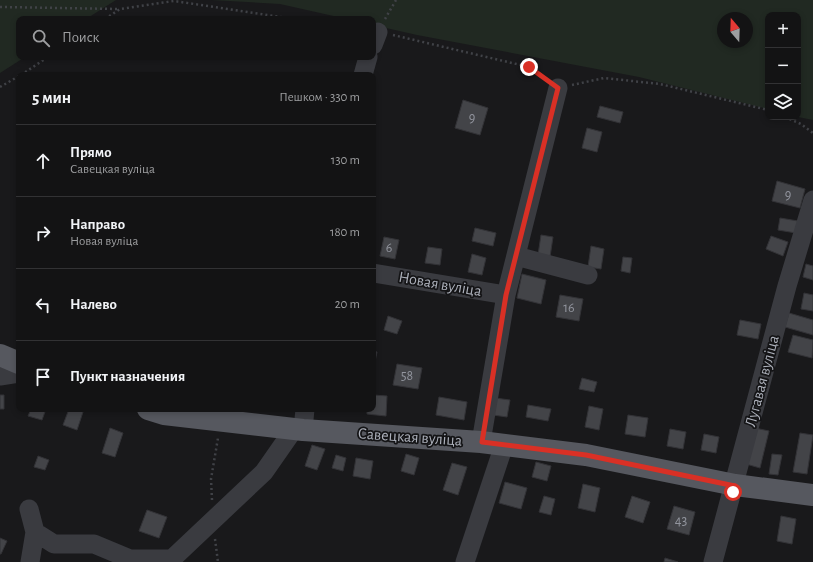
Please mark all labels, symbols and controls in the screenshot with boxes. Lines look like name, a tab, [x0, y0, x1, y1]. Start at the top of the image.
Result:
north arrow	[717, 12, 753, 48]
map controls	[765, 12, 801, 120]
button: +	[765, 12, 801, 48]
search box	[16, 16, 376, 60]
icon: search	[30, 27, 52, 49]
text: Поиск	[62, 30, 100, 45]
button: −	[765, 48, 801, 84]
route end	[520, 58, 538, 76]
button: layers	[765, 84, 801, 120]
text: 5 мин	[32, 89, 71, 106]
text: Пешком · 330 m	[279, 91, 360, 104]
house number: 9	[469, 111, 475, 125]
text: Прямо	[70, 145, 112, 160]
icon: ahead	[32, 150, 54, 172]
text: 130 m	[331, 154, 360, 167]
text: Савецкая вуліца	[70, 163, 155, 176]
house number: 9	[785, 188, 791, 202]
text: Направо	[70, 217, 125, 232]
icon: right	[32, 222, 54, 244]
text: 180 m	[330, 226, 360, 239]
text: Новая вуліца	[70, 235, 138, 248]
house number: 6	[386, 241, 392, 255]
street label: Новая вуліца	[397, 269, 483, 300]
icon: left	[32, 294, 54, 316]
text: Налево	[70, 297, 117, 312]
text: 20 m	[335, 298, 360, 311]
house number: 16	[563, 301, 575, 315]
street label: Лугавая вуліца	[742, 333, 783, 429]
icon: arrive	[32, 366, 54, 388]
text: Пункт назначения	[70, 369, 185, 384]
house number: 58	[401, 369, 413, 383]
street label: Савецкая вуліца	[357, 425, 463, 450]
route start	[724, 483, 742, 501]
house number: 43	[675, 514, 687, 528]

